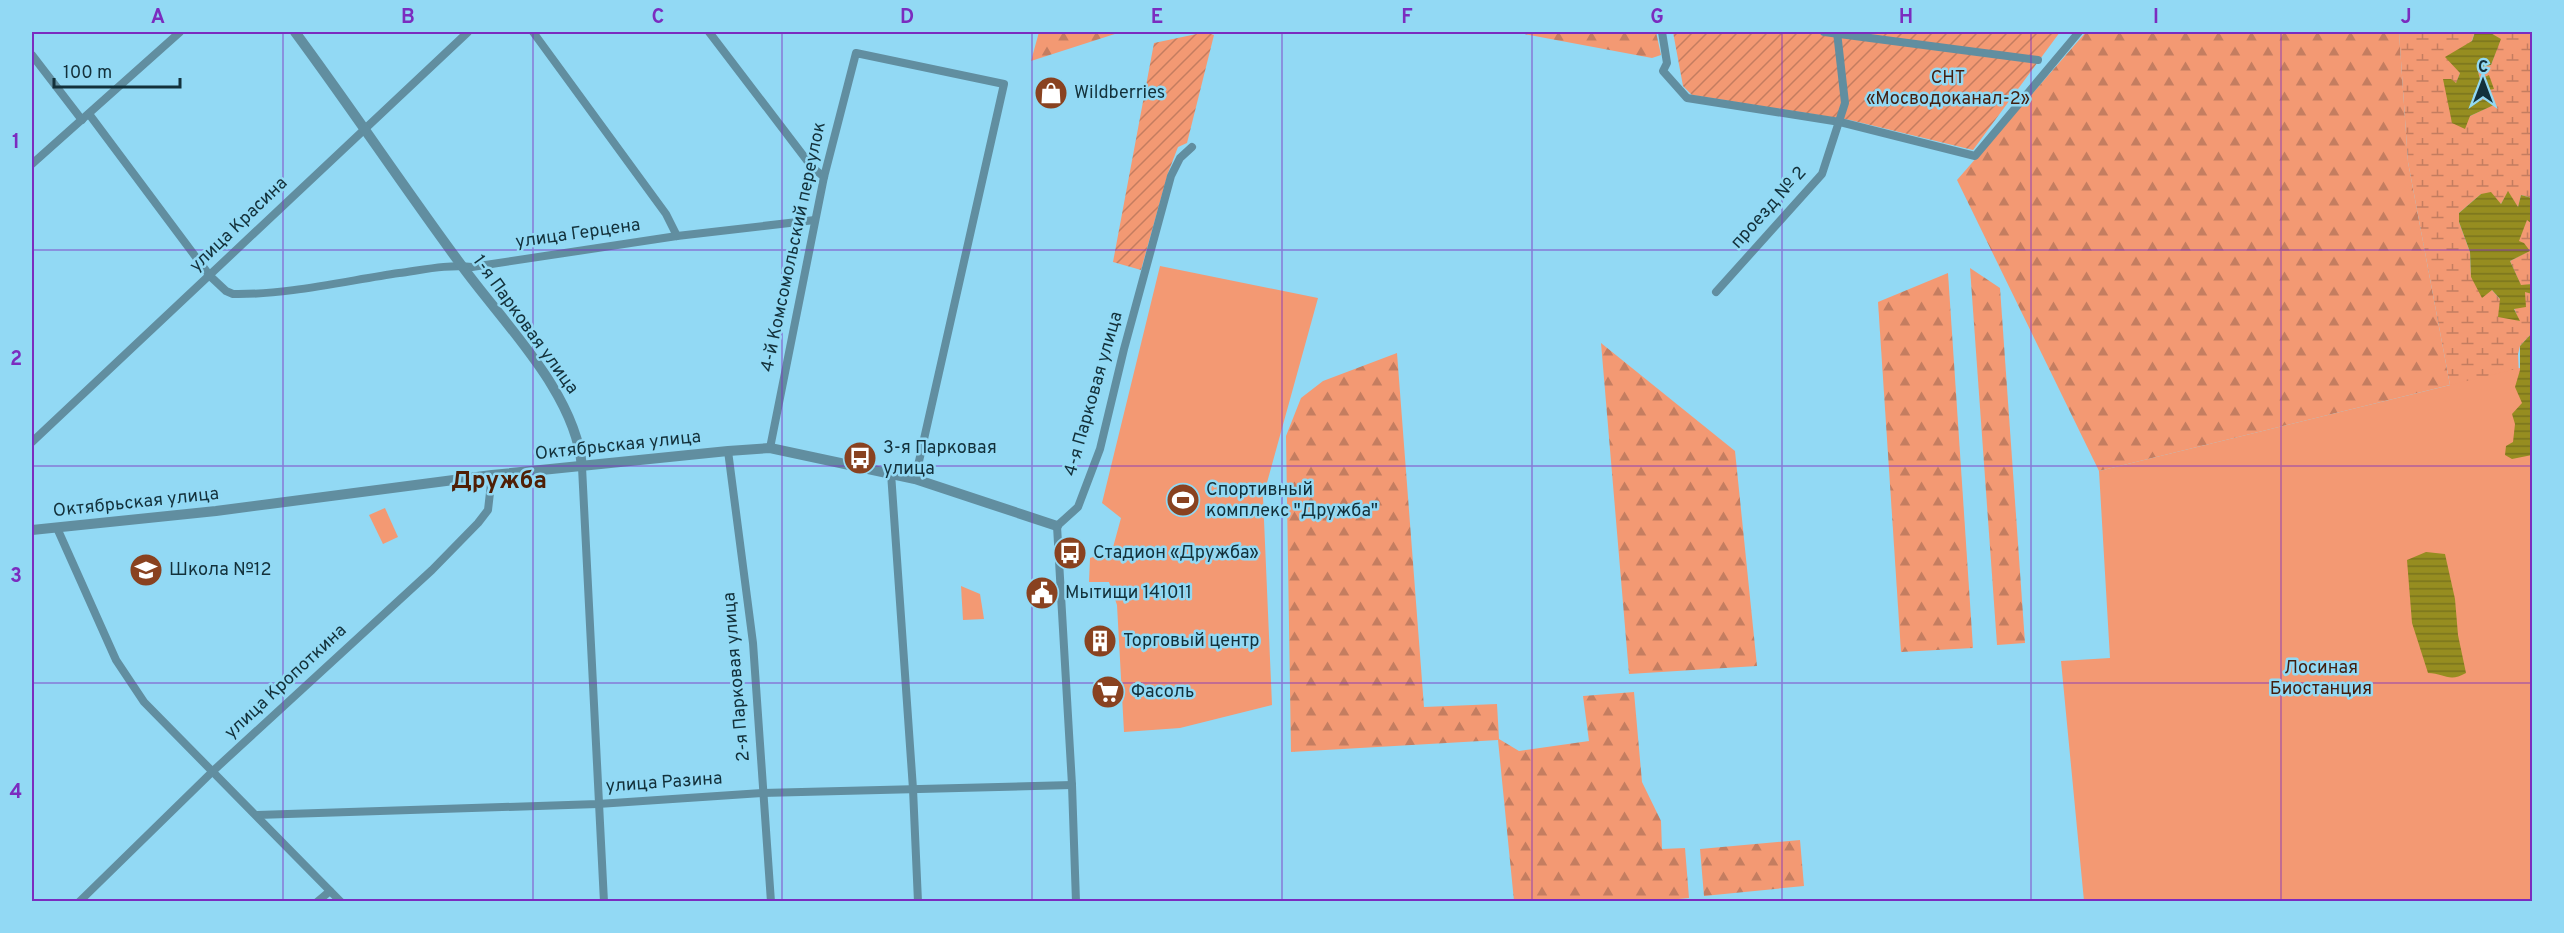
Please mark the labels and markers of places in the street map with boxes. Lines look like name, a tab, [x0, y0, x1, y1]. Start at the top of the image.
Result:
shop icon: Wildberries	[1033, 75, 1069, 111]
place label: Wildberries	[1074, 82, 1165, 105]
place label: 3-я Парковая улица	[883, 437, 997, 481]
bus stop icon: 3-я Парковая улица	[842, 440, 878, 476]
place label: Спортивный комплекс "Дружба"	[1206, 479, 1378, 523]
sports icon: Спортивный комплекс "Дружба"	[1165, 482, 1201, 518]
bus stop icon: Стадион «Дружба»	[1052, 535, 1088, 571]
place label: Стадион «Дружба»	[1093, 542, 1259, 565]
school or university icon: Школа №12	[128, 552, 164, 588]
place label: Школа №12	[169, 559, 272, 582]
public building icon: Мытищи 141011	[1024, 575, 1060, 611]
place label: Мытищи 141011	[1065, 582, 1192, 605]
building icon: Торговый центр	[1082, 623, 1118, 659]
place label: Торговый центр	[1123, 630, 1259, 653]
supermarket icon: Фасоль	[1090, 674, 1126, 710]
place label: Фасоль	[1131, 681, 1194, 704]

